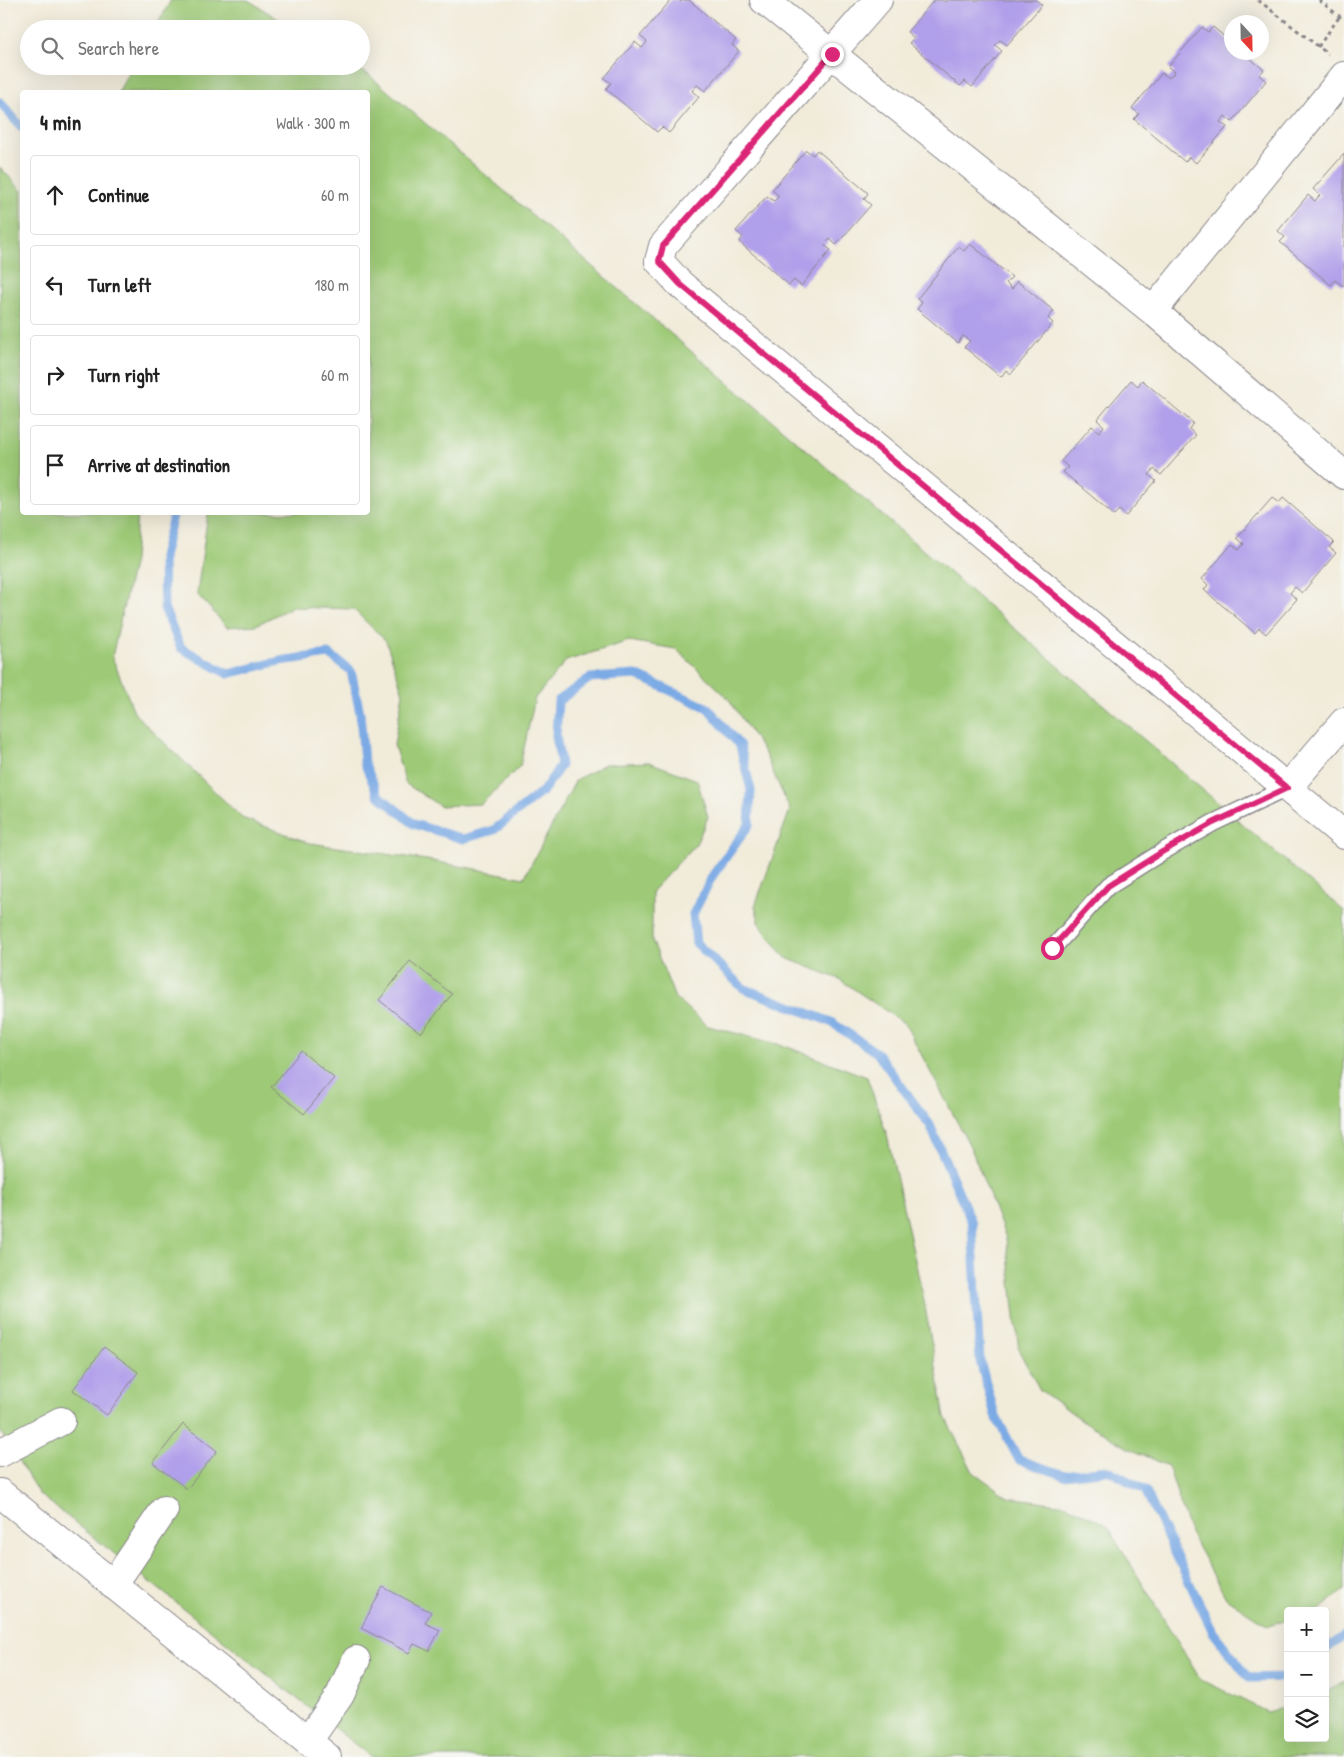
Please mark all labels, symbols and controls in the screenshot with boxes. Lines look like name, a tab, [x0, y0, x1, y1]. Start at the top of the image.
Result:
north arrow	[1224, 15, 1269, 60]
search box	[20, 20, 370, 75]
icon: search	[38, 34, 66, 62]
text: Search here	[78, 35, 159, 61]
route end	[821, 43, 844, 66]
text: 4 min	[40, 108, 81, 137]
text: Walk · 300 m	[276, 112, 350, 134]
icon: ahead	[41, 181, 69, 209]
text: Continue	[88, 182, 149, 208]
text: 60 m	[321, 184, 349, 206]
icon: left	[41, 271, 69, 299]
text: Turn left	[88, 272, 151, 298]
text: 180 m	[315, 274, 349, 296]
icon: right	[41, 361, 69, 389]
text: Turn right	[88, 362, 159, 388]
text: 60 m	[321, 364, 349, 386]
icon: arrive	[41, 451, 69, 479]
text: Arrive at destination	[88, 452, 230, 478]
route start	[1041, 937, 1064, 960]
map controls	[1284, 1607, 1329, 1742]
button: +	[1284, 1607, 1329, 1652]
button: −	[1284, 1652, 1329, 1697]
button: layers	[1284, 1697, 1329, 1742]

